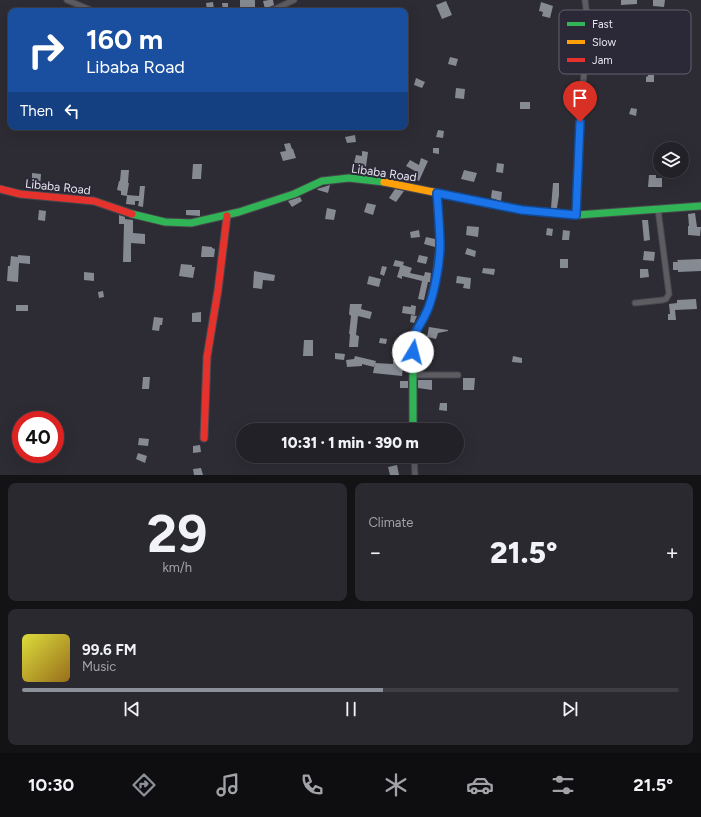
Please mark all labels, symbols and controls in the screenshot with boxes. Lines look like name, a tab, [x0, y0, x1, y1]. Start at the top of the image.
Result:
legend	[559, 10, 691, 74]
text: Fast	[592, 18, 613, 31]
text: 160 m	[86, 22, 163, 56]
icon: right	[20, 24, 72, 76]
text: Slow	[592, 36, 616, 49]
text: Jam	[592, 54, 613, 67]
text: Libaba Road	[86, 56, 185, 78]
pin	[563, 81, 597, 122]
icon: arrive	[569, 87, 591, 109]
icon: left	[61, 100, 83, 122]
text: Then	[20, 102, 53, 120]
map controls	[653, 142, 689, 178]
button: layers	[653, 142, 689, 178]
street label: Libaba Road	[350, 161, 418, 185]
street label: Libaba Road	[24, 177, 92, 197]
position arrow	[392, 331, 434, 373]
speed limit sign: 40	[12, 411, 64, 463]
text: 10:31 · 1 min · 390 m	[281, 434, 419, 452]
text: 29	[147, 503, 207, 565]
text: Climate	[369, 515, 413, 530]
text: 21.5°	[490, 534, 557, 571]
text: −	[369, 539, 382, 566]
text: +	[665, 539, 679, 566]
text: km/h	[162, 560, 192, 575]
text: 99.6 FM	[82, 641, 137, 659]
text: Music	[82, 659, 116, 674]
icon: previous	[121, 698, 143, 720]
icon: pause	[340, 698, 362, 720]
icon: next	[559, 698, 581, 720]
icon: directions	[130, 771, 158, 799]
icon: music	[214, 771, 242, 799]
icon: phone	[298, 771, 326, 799]
icon: climate	[382, 771, 410, 799]
icon: car	[466, 771, 494, 799]
icon: filters	[549, 771, 577, 799]
text: 10:30	[28, 774, 74, 796]
text: 21.5°	[633, 774, 673, 796]

